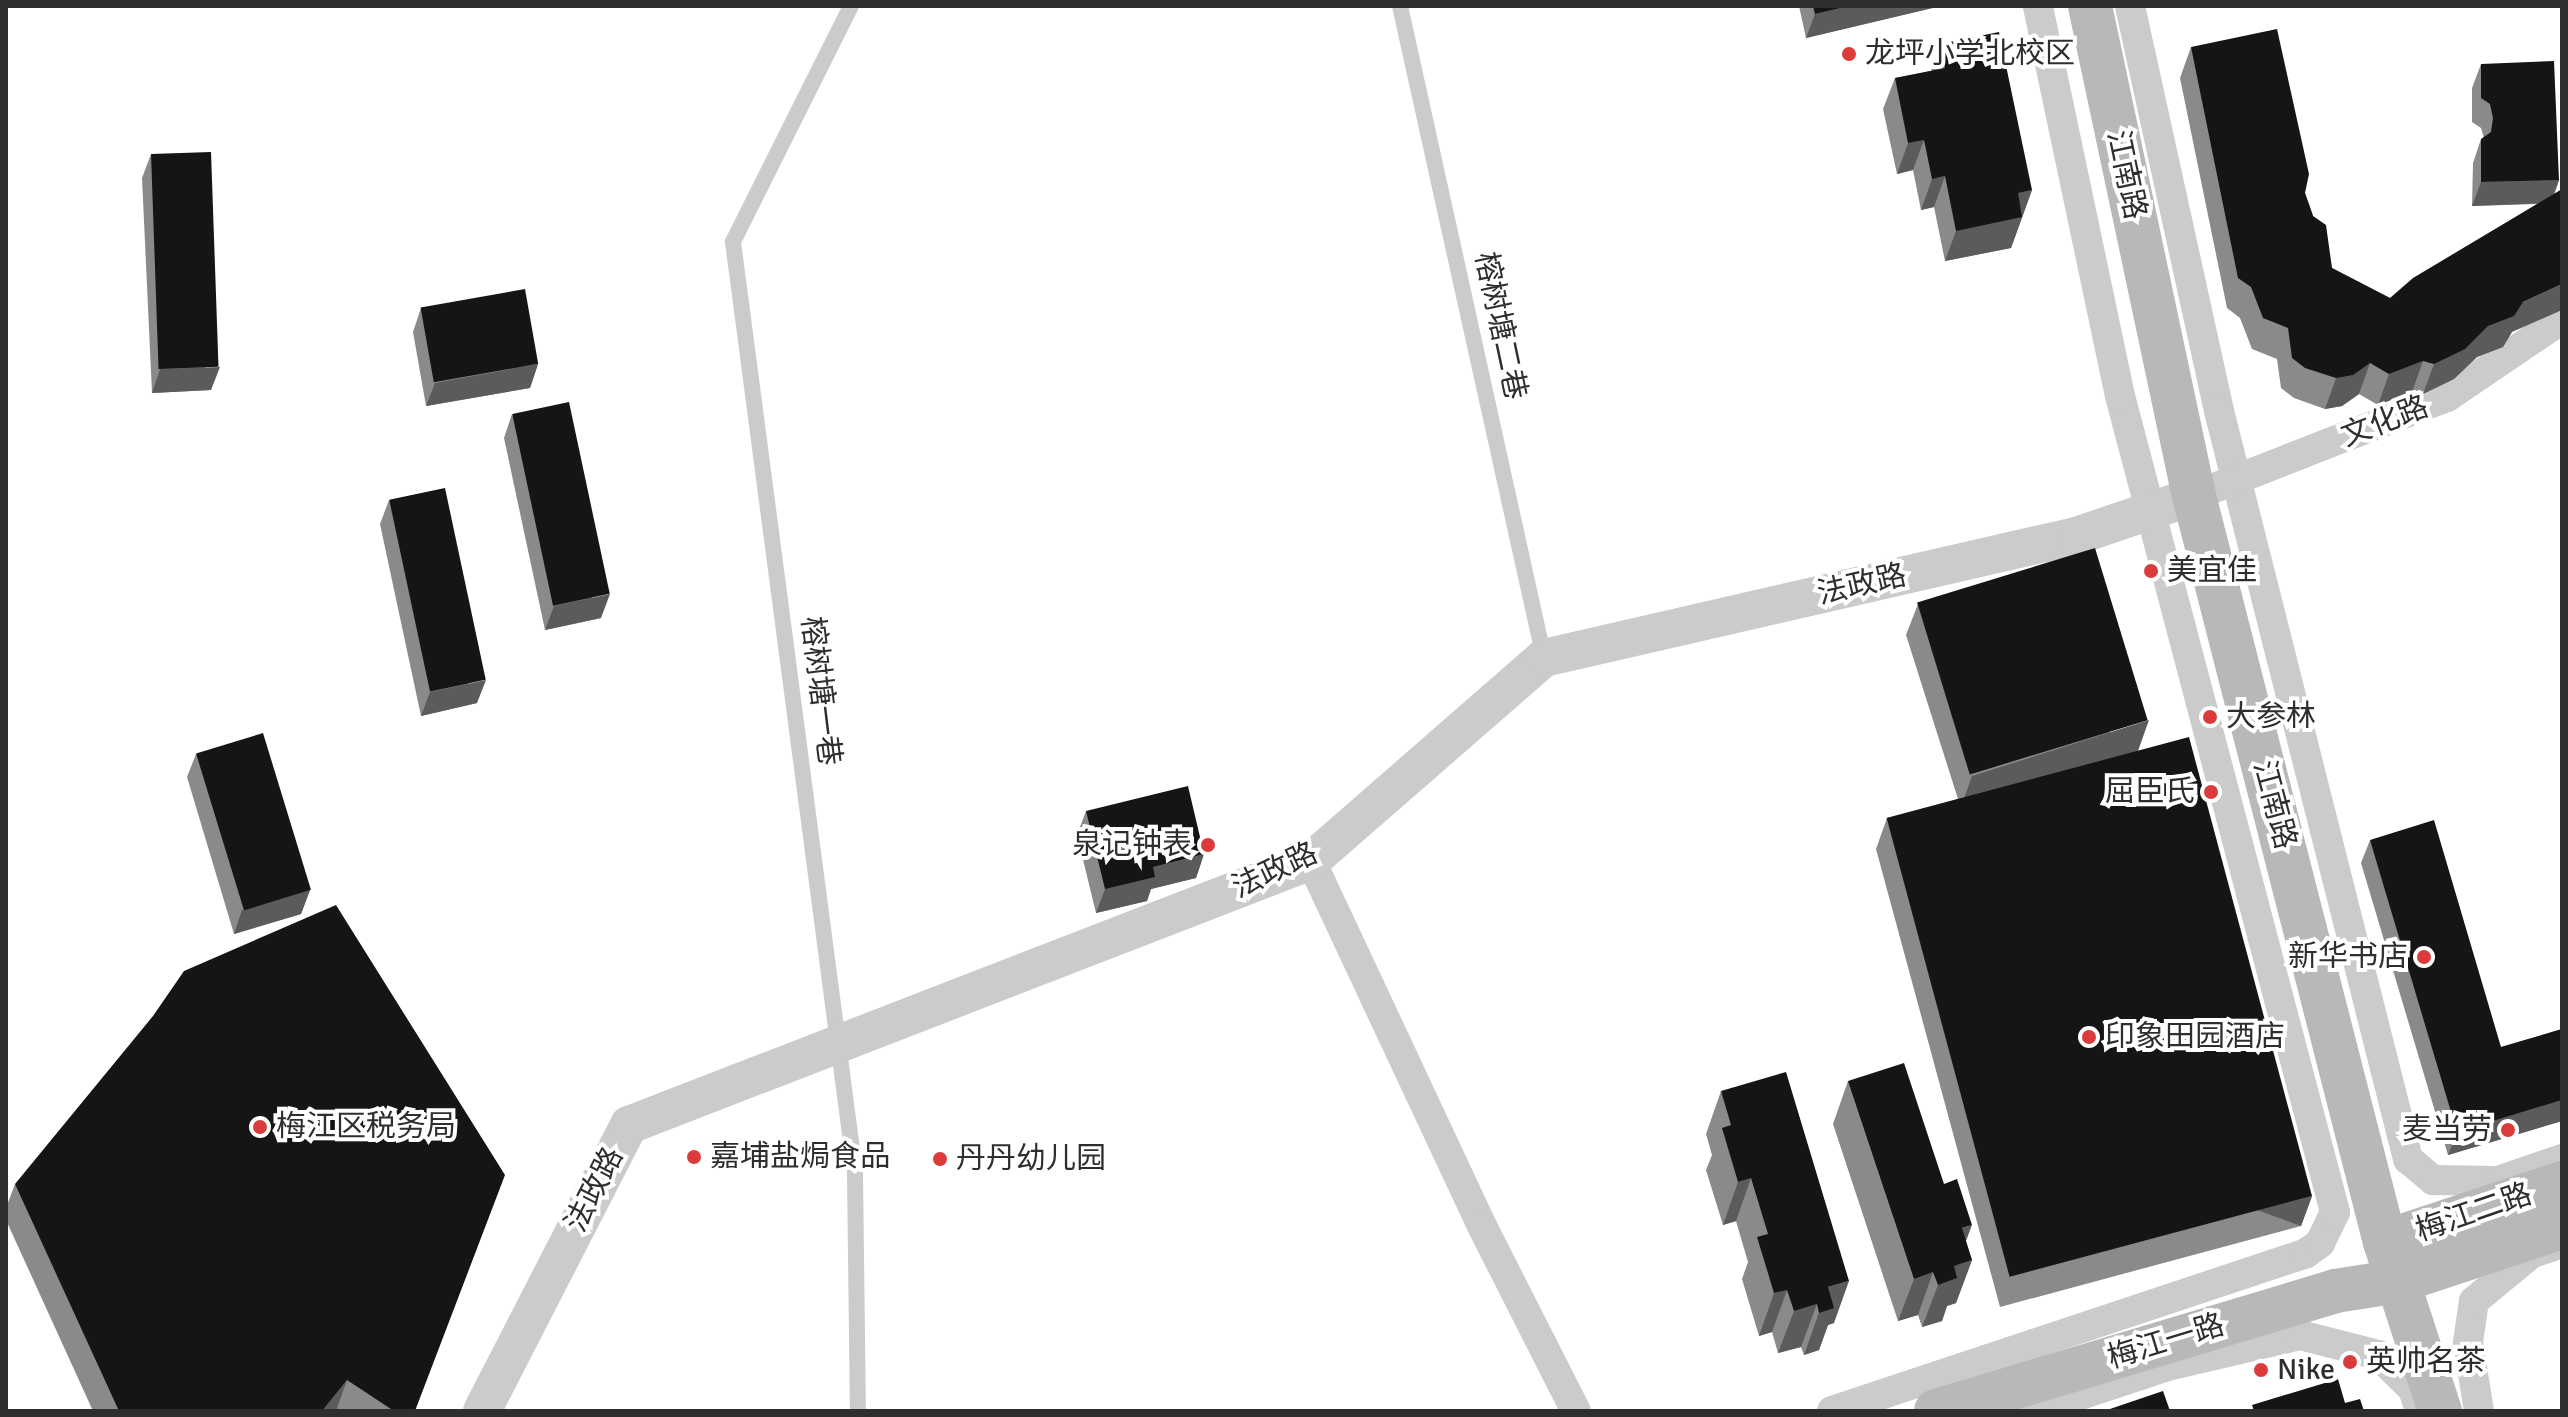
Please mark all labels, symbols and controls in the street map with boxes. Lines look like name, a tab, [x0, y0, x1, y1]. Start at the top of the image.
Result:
place label: 龙坪小学北校区	[1865, 36, 2075, 72]
marker: 龙坪小学北校区	[1840, 45, 1858, 63]
street label: 江南路	[2099, 127, 2153, 223]
street label: 榕树塘二巷	[1467, 249, 1533, 403]
street label: 文化路	[2337, 389, 2433, 455]
place label: 美宜佳	[2167, 553, 2257, 589]
street label: 法政路	[1814, 557, 1910, 613]
marker: 美宜佳	[2142, 562, 2160, 580]
street label: 榕树塘一巷	[793, 614, 847, 768]
place label: 大参林	[2226, 699, 2316, 735]
marker: 大参林	[2201, 708, 2219, 726]
street label: 江南路	[2245, 757, 2303, 853]
place label: 屈臣氏	[2105, 774, 2195, 810]
marker: 屈臣氏	[2202, 783, 2220, 801]
place label: 泉记钟表	[1072, 827, 1192, 863]
marker: 泉记钟表	[1199, 836, 1217, 854]
street label: 法政路	[1227, 836, 1323, 906]
place label: 新华书店	[2288, 939, 2408, 975]
marker: 新华书店	[2415, 948, 2433, 966]
place label: 印象田园酒店	[2105, 1019, 2285, 1055]
marker: 印象田园酒店	[2080, 1028, 2098, 1046]
place label: 梅江区税务局	[276, 1109, 456, 1145]
place label: 麦当劳	[2402, 1112, 2492, 1148]
marker: 梅江区税务局	[251, 1118, 269, 1136]
marker: 麦当劳	[2499, 1121, 2517, 1139]
place label: 嘉埔盐焗食品	[710, 1139, 890, 1175]
place label: 丹丹幼儿园	[956, 1141, 1106, 1177]
street label: 法政路	[559, 1142, 631, 1238]
marker: 嘉埔盐焗食品	[685, 1148, 703, 1166]
marker: 丹丹幼儿园	[931, 1150, 949, 1168]
street label: 梅江二路	[2411, 1176, 2537, 1250]
street label: 梅江一路	[2103, 1307, 2229, 1377]
place label: 英帅名茶	[2366, 1344, 2486, 1380]
place label: Nike	[2277, 1352, 2335, 1388]
marker: 英帅名茶	[2341, 1353, 2359, 1371]
marker: Nike	[2252, 1361, 2270, 1379]

